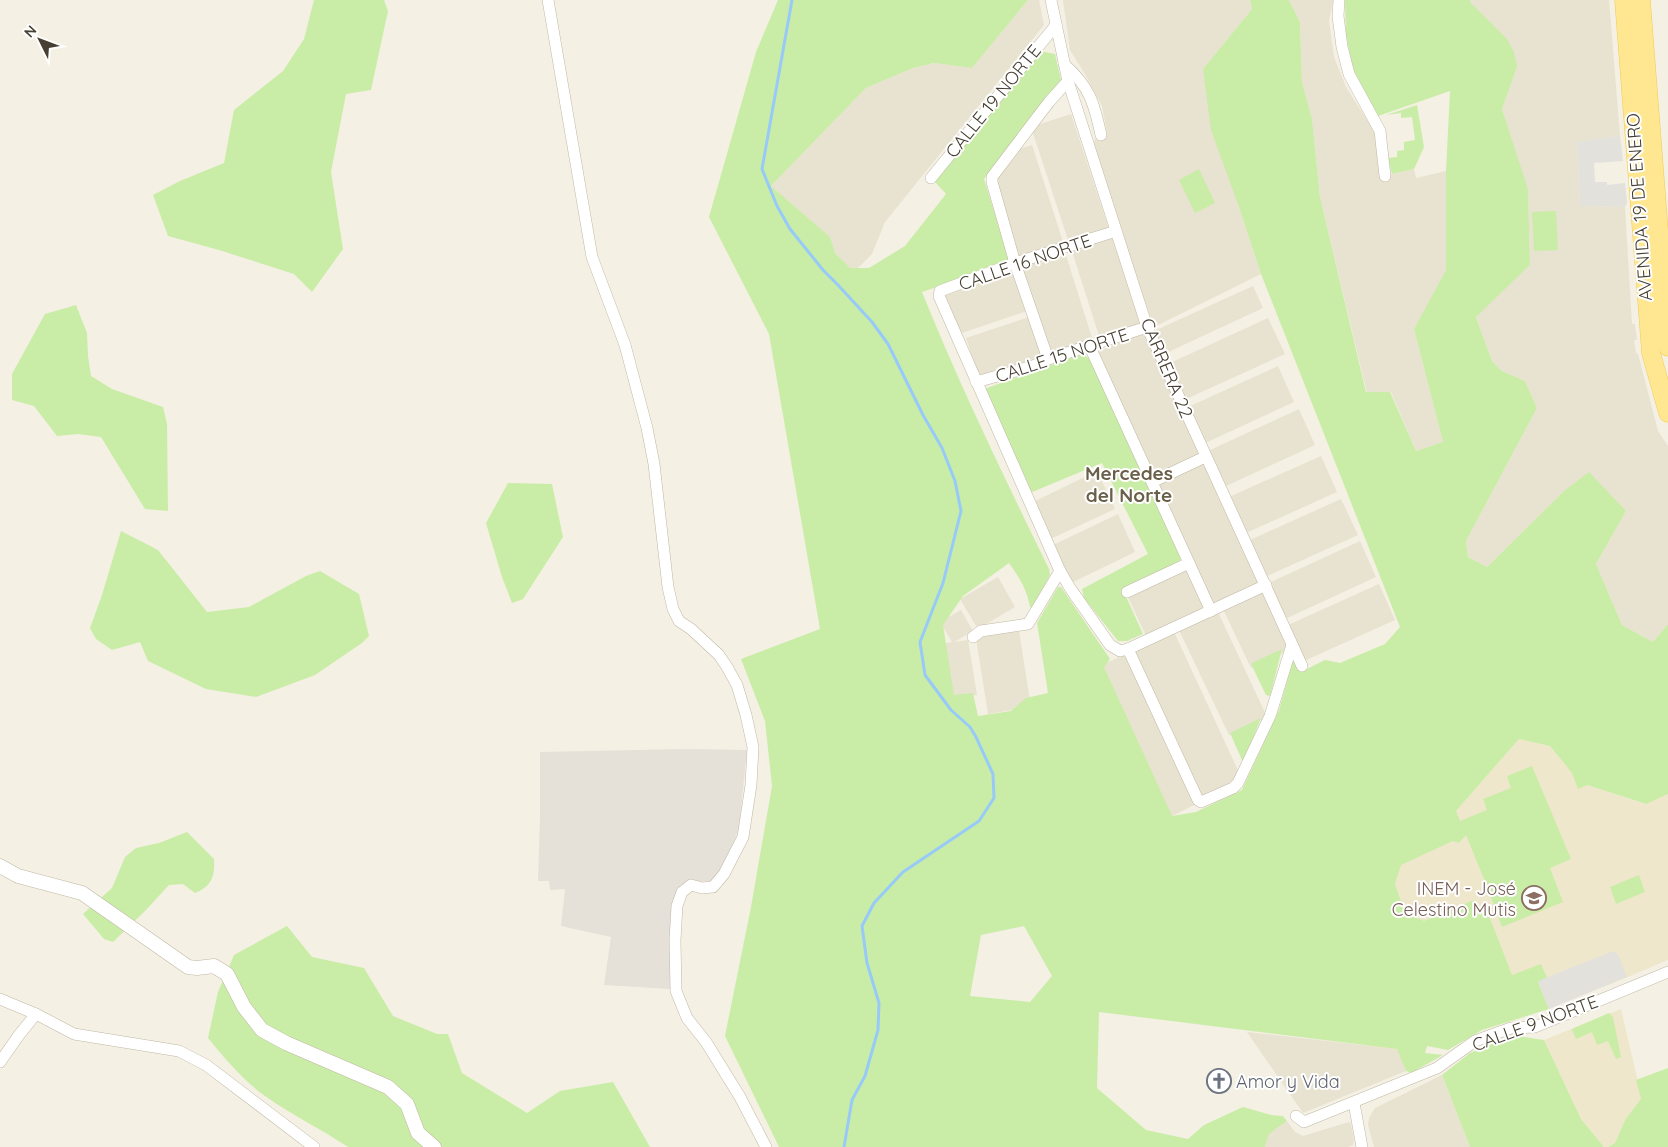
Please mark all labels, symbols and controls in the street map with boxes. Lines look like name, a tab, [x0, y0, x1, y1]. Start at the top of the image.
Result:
north arrow	[15, 15, 65, 65]
text: N	[20, 21, 40, 41]
street label: CALLE 19 NORTE	[940, 40, 1046, 162]
street label: AVENIDA 19 DE ENERO	[1621, 112, 1657, 302]
street label: CALLE 16 NORTE	[956, 229, 1094, 295]
street label: CARRERA 22	[1136, 315, 1198, 421]
street label: CALLE 15 NORTE	[992, 323, 1132, 387]
district label: Mercedes del Norte	[1085, 461, 1173, 507]
place label: INEM - José Celestino Mutis	[1392, 877, 1516, 921]
school or university icon: INEM - José Celestino Mutis	[1521, 885, 1547, 911]
street label: CALLE 9 NORTE	[1469, 990, 1601, 1056]
church icon: Amor y Vida	[1206, 1068, 1232, 1094]
place label: Amor y Vida	[1236, 1070, 1340, 1093]

